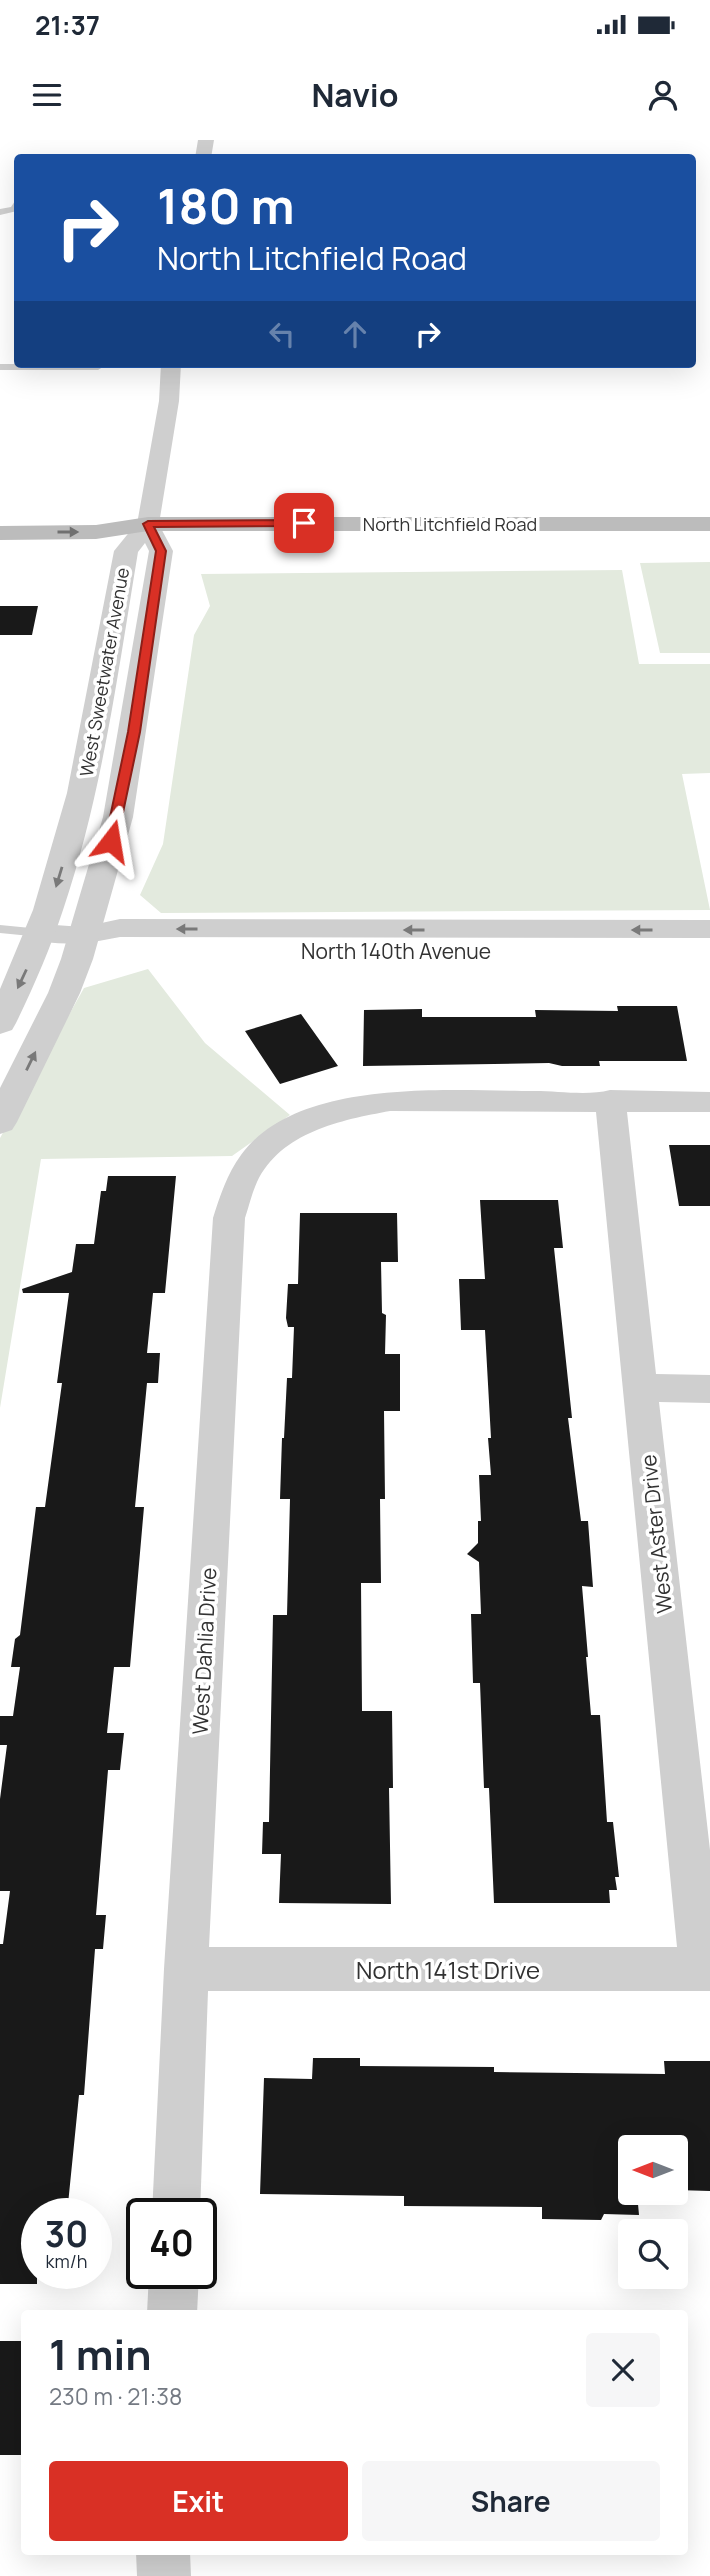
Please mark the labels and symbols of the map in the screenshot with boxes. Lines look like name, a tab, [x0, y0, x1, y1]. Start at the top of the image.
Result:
pin	[274, 493, 334, 553]
street label: North Litchfield Road	[363, 512, 537, 536]
one-way arrow	[57, 526, 79, 538]
street label: West Sweetwater Avenue	[74, 566, 134, 778]
position arrow	[74, 804, 148, 878]
one-way arrow	[54, 867, 64, 888]
one-way arrow	[176, 923, 198, 935]
one-way arrow	[403, 924, 425, 936]
one-way arrow	[631, 924, 653, 936]
street label: North 140th Avenue	[301, 937, 491, 965]
one-way arrow	[16, 969, 28, 989]
one-way arrow	[26, 1051, 37, 1071]
street label: West Aster Drive	[634, 1453, 678, 1615]
street label: West Dahlia Drive	[186, 1567, 222, 1735]
street label: North 141st Drive	[356, 1953, 540, 1986]
north arrow	[618, 2135, 688, 2205]
speed limit sign: 40	[126, 2198, 217, 2289]

